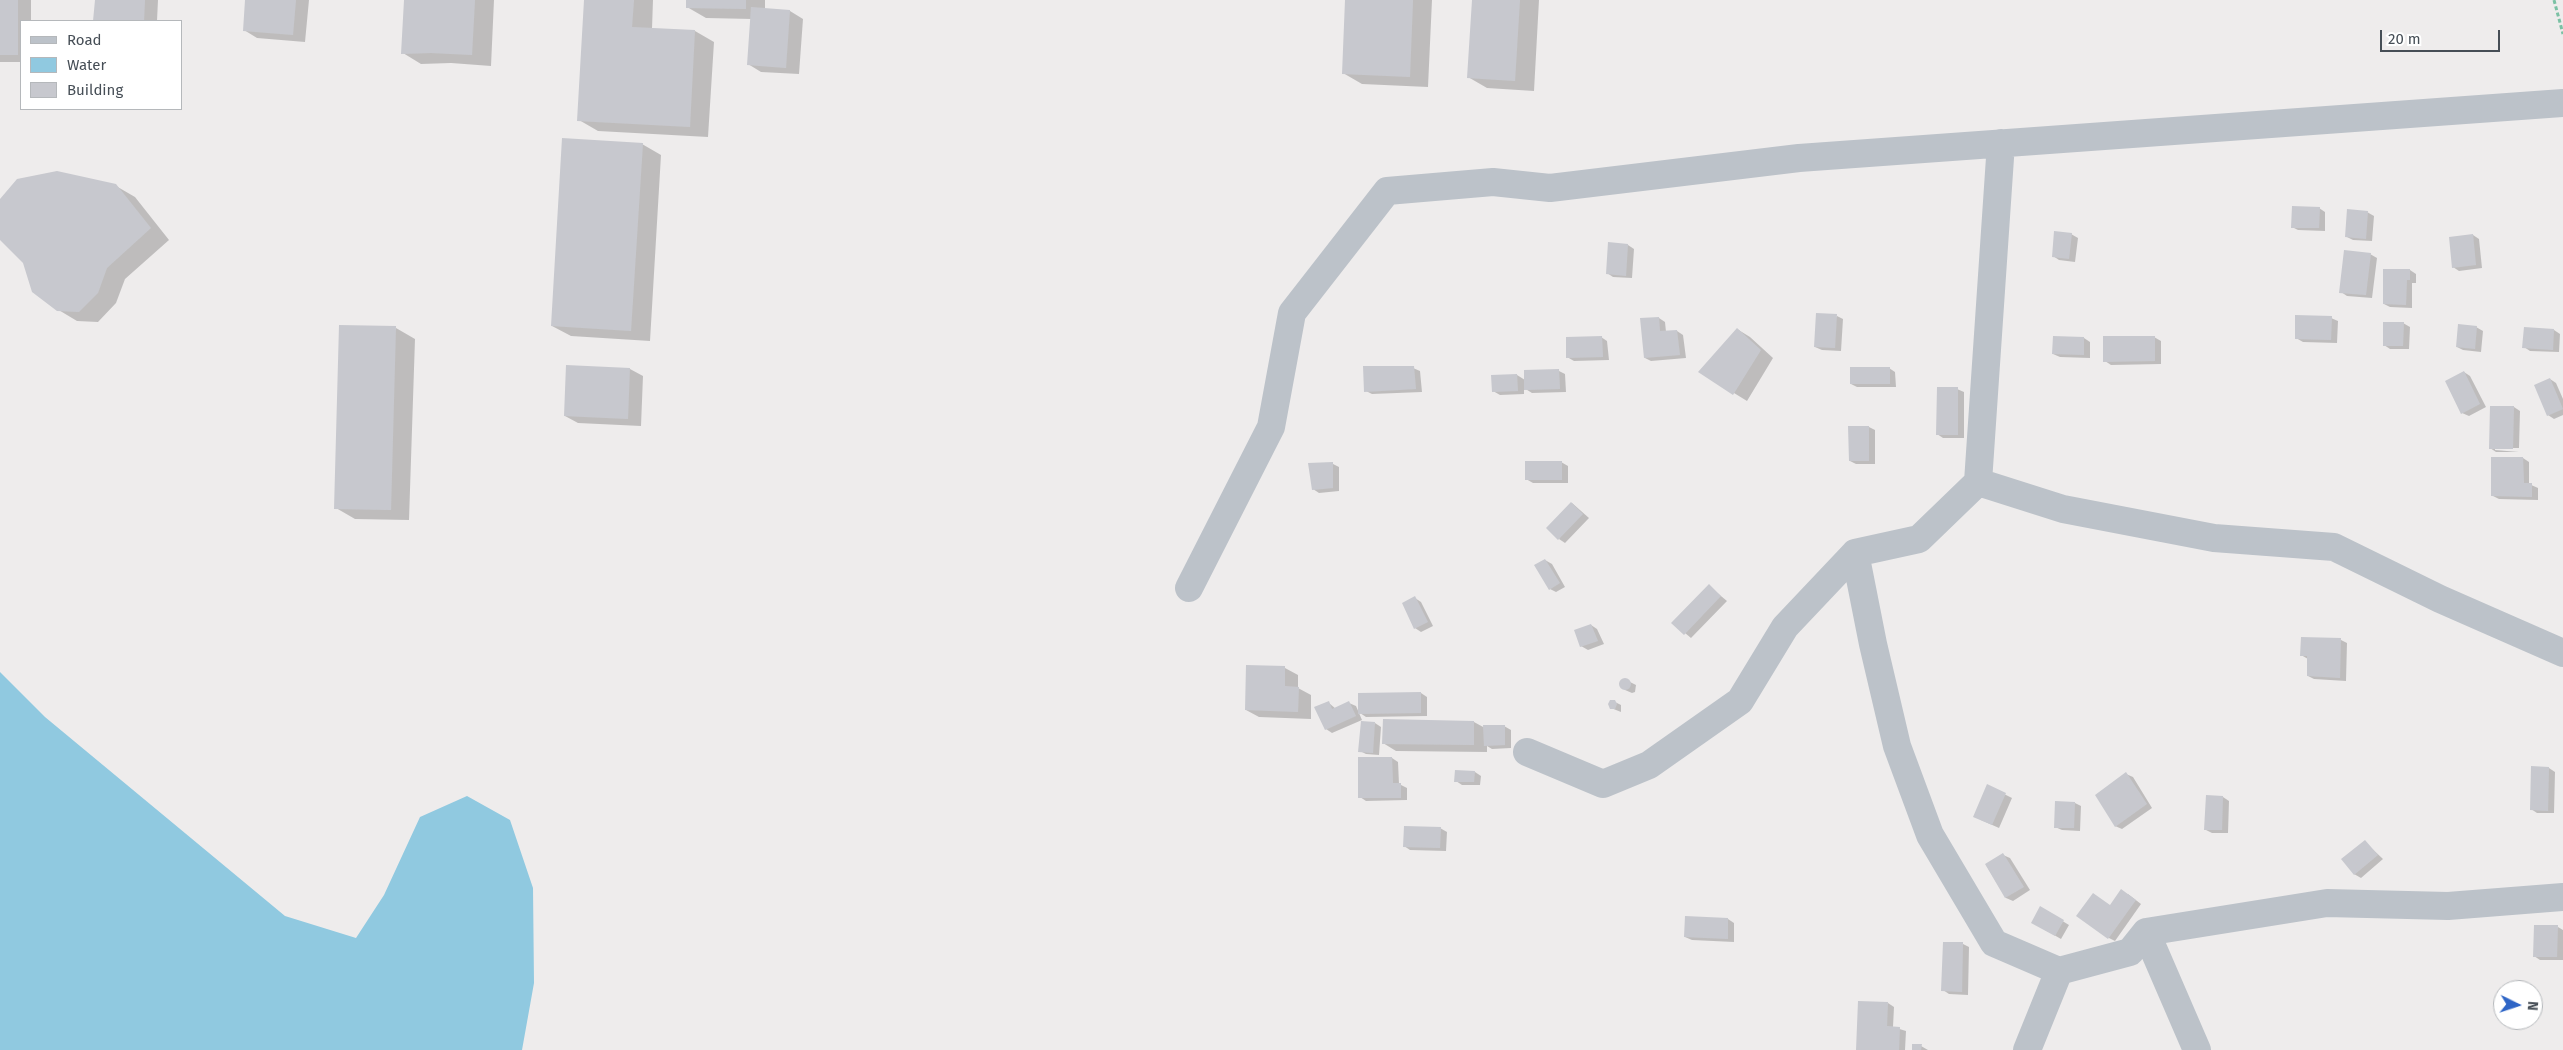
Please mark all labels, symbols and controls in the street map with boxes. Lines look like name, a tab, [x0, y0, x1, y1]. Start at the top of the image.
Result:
legend	[20, 20, 182, 110]
scale bar	[2383, 20, 2503, 52]
text: 20 m	[2388, 30, 2421, 48]
text: Road	[67, 31, 102, 49]
text: Water	[67, 56, 106, 74]
text: Building	[67, 81, 123, 99]
north arrow	[2493, 980, 2543, 1030]
text: N	[2524, 1001, 2541, 1011]

